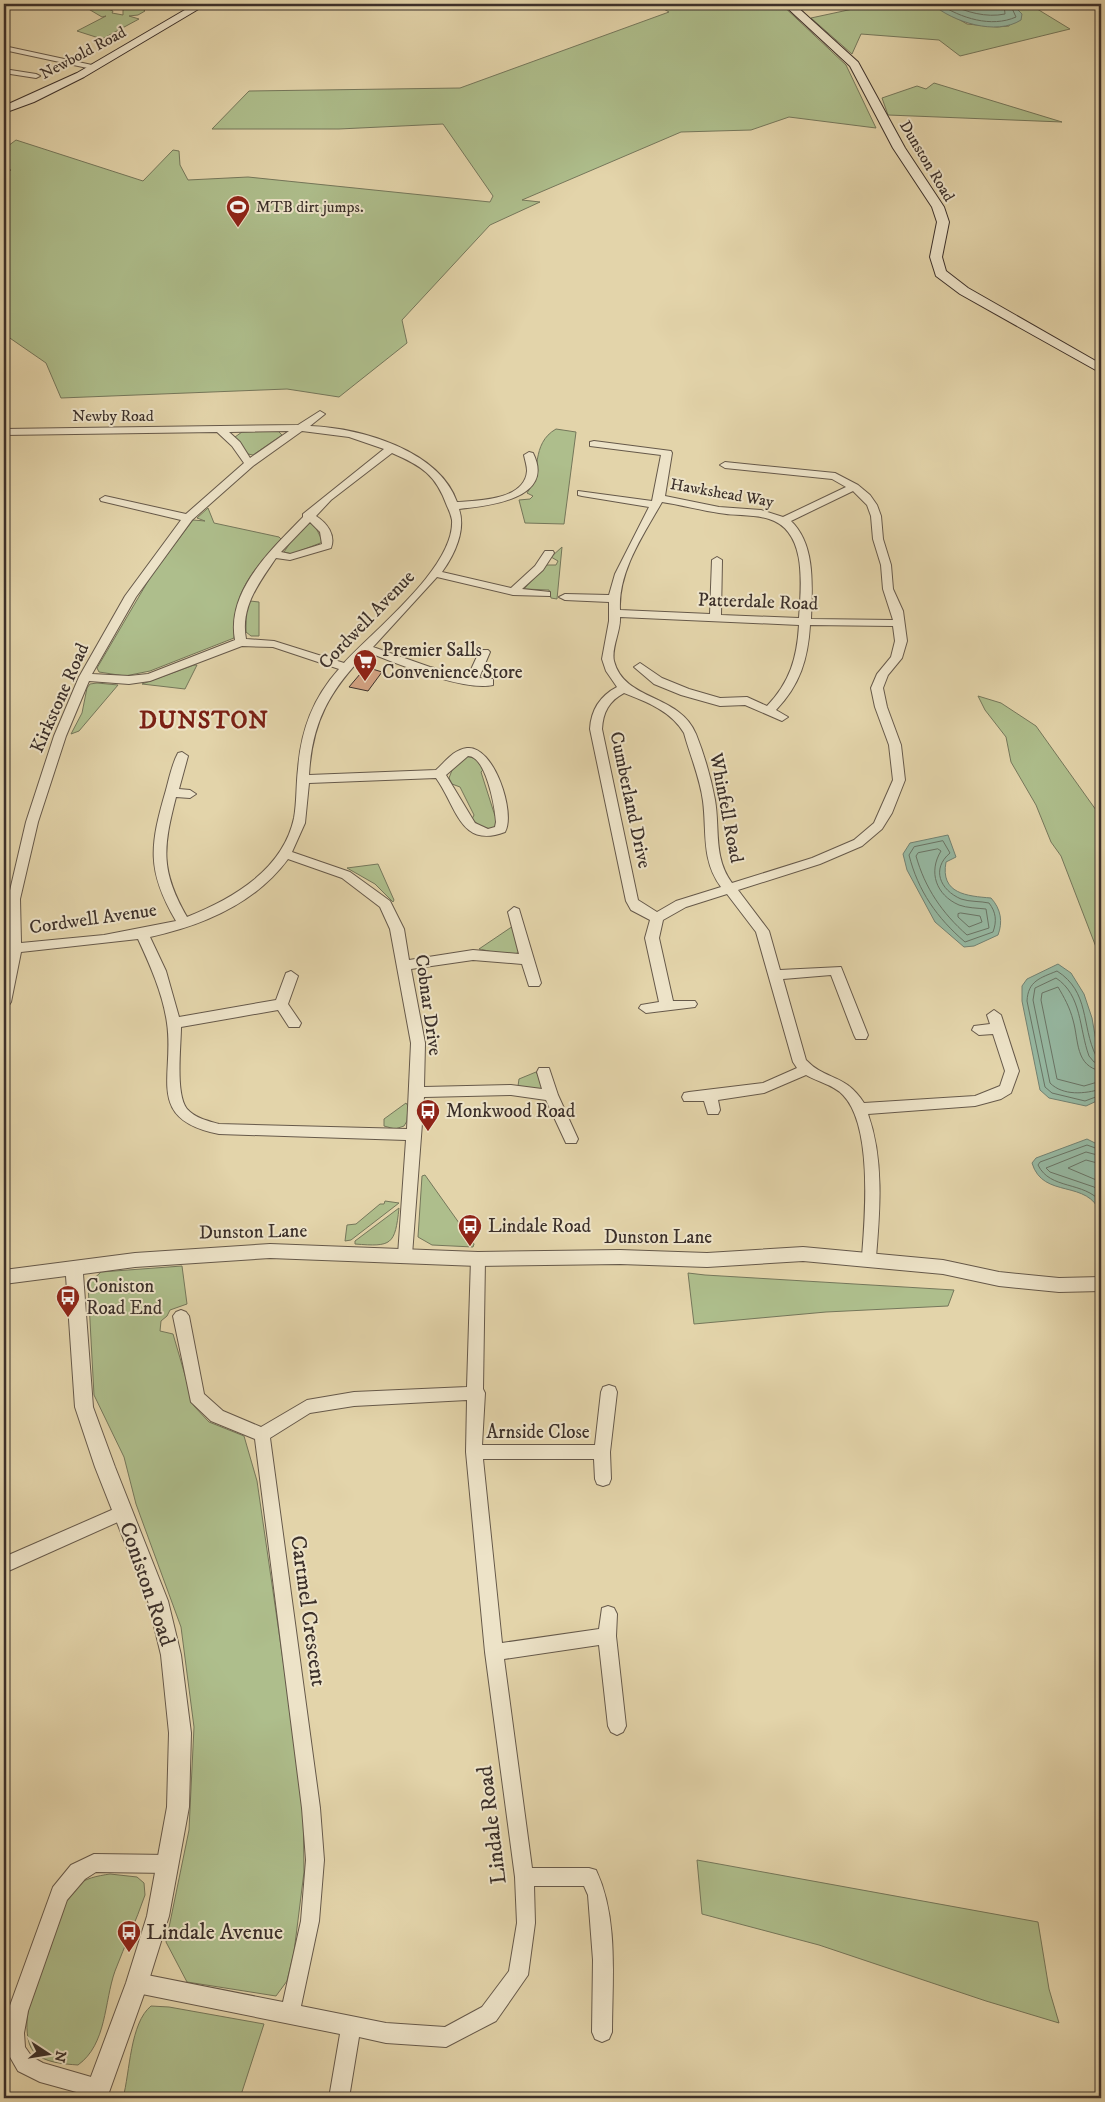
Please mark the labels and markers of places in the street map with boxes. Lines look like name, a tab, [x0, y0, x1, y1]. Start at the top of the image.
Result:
sports icon: MTB dirt jumps.	[225, 194, 251, 228]
place label: MTB dirt jumps.	[256, 197, 364, 217]
place label: Premier Salls Convenience Store	[382, 639, 523, 684]
supermarket icon: Premier Salls Convenience Store	[352, 648, 378, 682]
bus stop icon: Monkwood Road	[415, 1098, 441, 1132]
place label: Monkwood Road	[446, 1100, 576, 1123]
bus stop icon: Lindale Road	[457, 1213, 483, 1247]
place label: Lindale Road	[488, 1215, 591, 1238]
place label: Coniston Road End	[86, 1275, 163, 1320]
bus stop icon: Coniston Road End	[55, 1284, 81, 1318]
bus stop icon: Lindale Avenue	[116, 1919, 142, 1953]
place label: Lindale Avenue	[146, 1919, 283, 1946]

